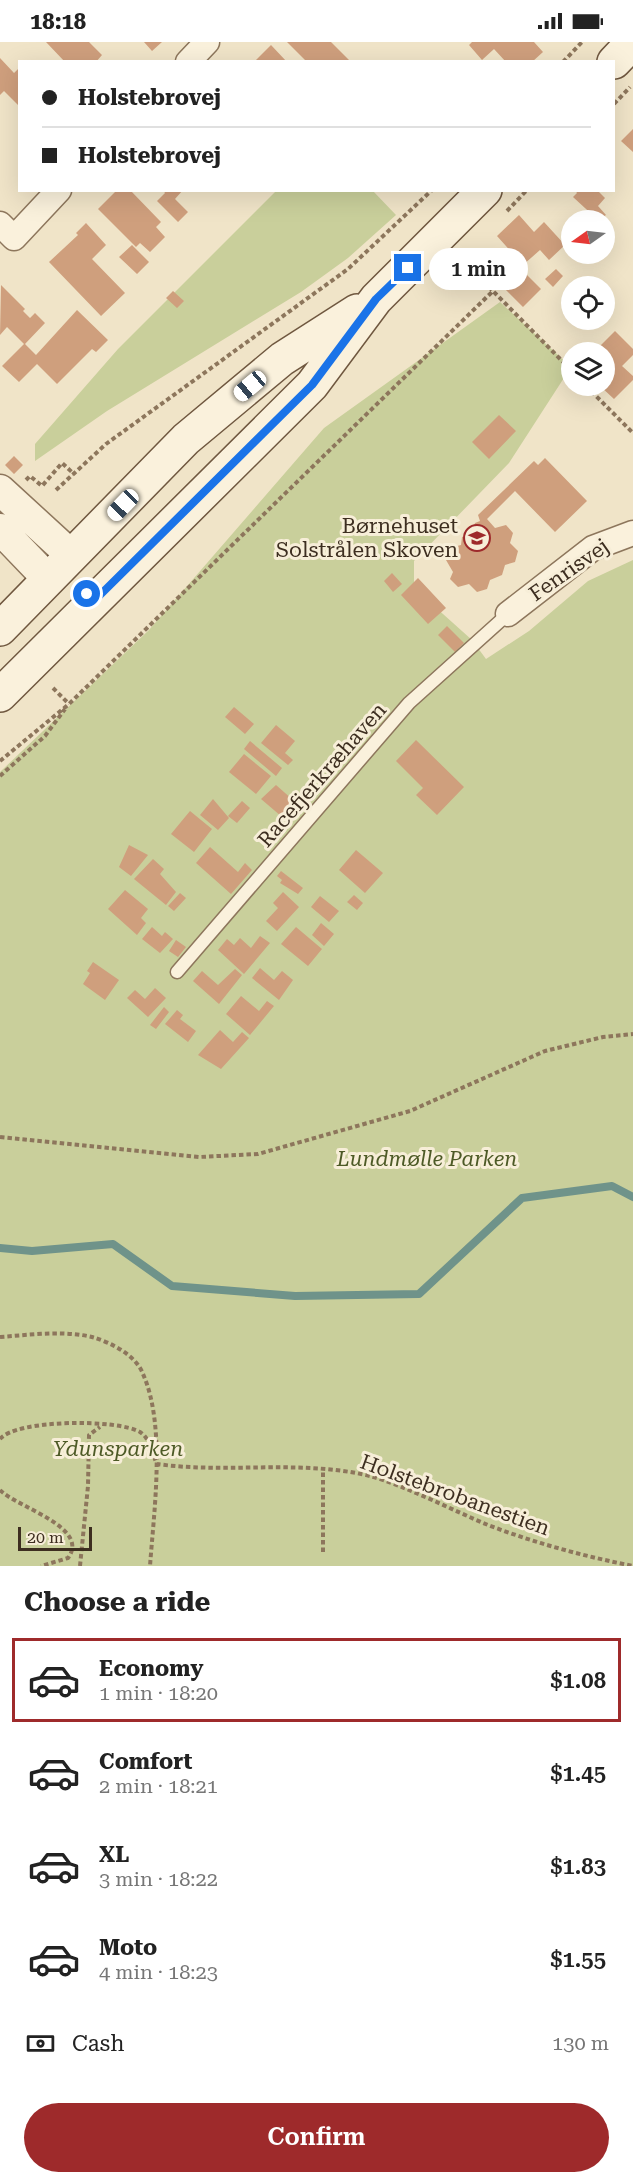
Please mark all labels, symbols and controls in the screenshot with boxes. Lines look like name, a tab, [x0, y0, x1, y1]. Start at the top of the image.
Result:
text: 18:18	[30, 9, 86, 34]
text: Holstebrovej	[78, 85, 221, 110]
text: Holstebrovej	[78, 143, 221, 168]
north arrow	[561, 210, 615, 264]
map controls	[561, 210, 615, 396]
callout: 1 min	[429, 247, 528, 289]
route end	[394, 254, 421, 281]
text: 1 min	[451, 257, 506, 281]
button: locate	[561, 276, 615, 330]
button: layers	[561, 342, 615, 396]
car	[230, 368, 270, 404]
car	[104, 486, 142, 524]
place label: Børnehuset Solstrålen Skoven	[276, 514, 458, 562]
school or university icon: Børnehuset Solstrålen Skoven	[462, 523, 492, 553]
street label: Fenrisvej	[525, 534, 613, 606]
route start	[73, 580, 100, 607]
street label: Racefjerkræhaven	[253, 698, 391, 852]
park label: Lundmølle Parken	[336, 1147, 517, 1171]
park label: Ydunsparken	[53, 1437, 183, 1461]
street label: Holstebrobanestien	[357, 1450, 553, 1541]
scale bar	[18, 1524, 92, 1552]
text: 20 m	[27, 1528, 64, 1547]
text: Choose a ride	[24, 1586, 210, 1618]
icon: car	[27, 1653, 81, 1707]
text: Economy	[99, 1656, 203, 1681]
text: $1.08	[550, 1668, 606, 1693]
text: 1 min · 18:20	[99, 1681, 218, 1705]
icon: car	[27, 1746, 81, 1800]
text: Comfort	[99, 1749, 192, 1774]
text: $1.45	[550, 1761, 606, 1786]
text: 2 min · 18:21	[99, 1774, 218, 1798]
icon: car	[27, 1839, 81, 1893]
text: XL	[99, 1842, 129, 1867]
text: $1.83	[550, 1854, 606, 1879]
text: 3 min · 18:22	[99, 1867, 218, 1891]
icon: car	[27, 1932, 81, 1986]
text: Moto	[99, 1935, 157, 1960]
text: $1.55	[550, 1947, 606, 1972]
text: 4 min · 18:23	[99, 1960, 218, 1984]
icon: cash	[24, 2027, 57, 2060]
text: Cash	[72, 2031, 124, 2056]
text: 130 m	[552, 2031, 609, 2055]
button: Confirm	[24, 2103, 609, 2172]

